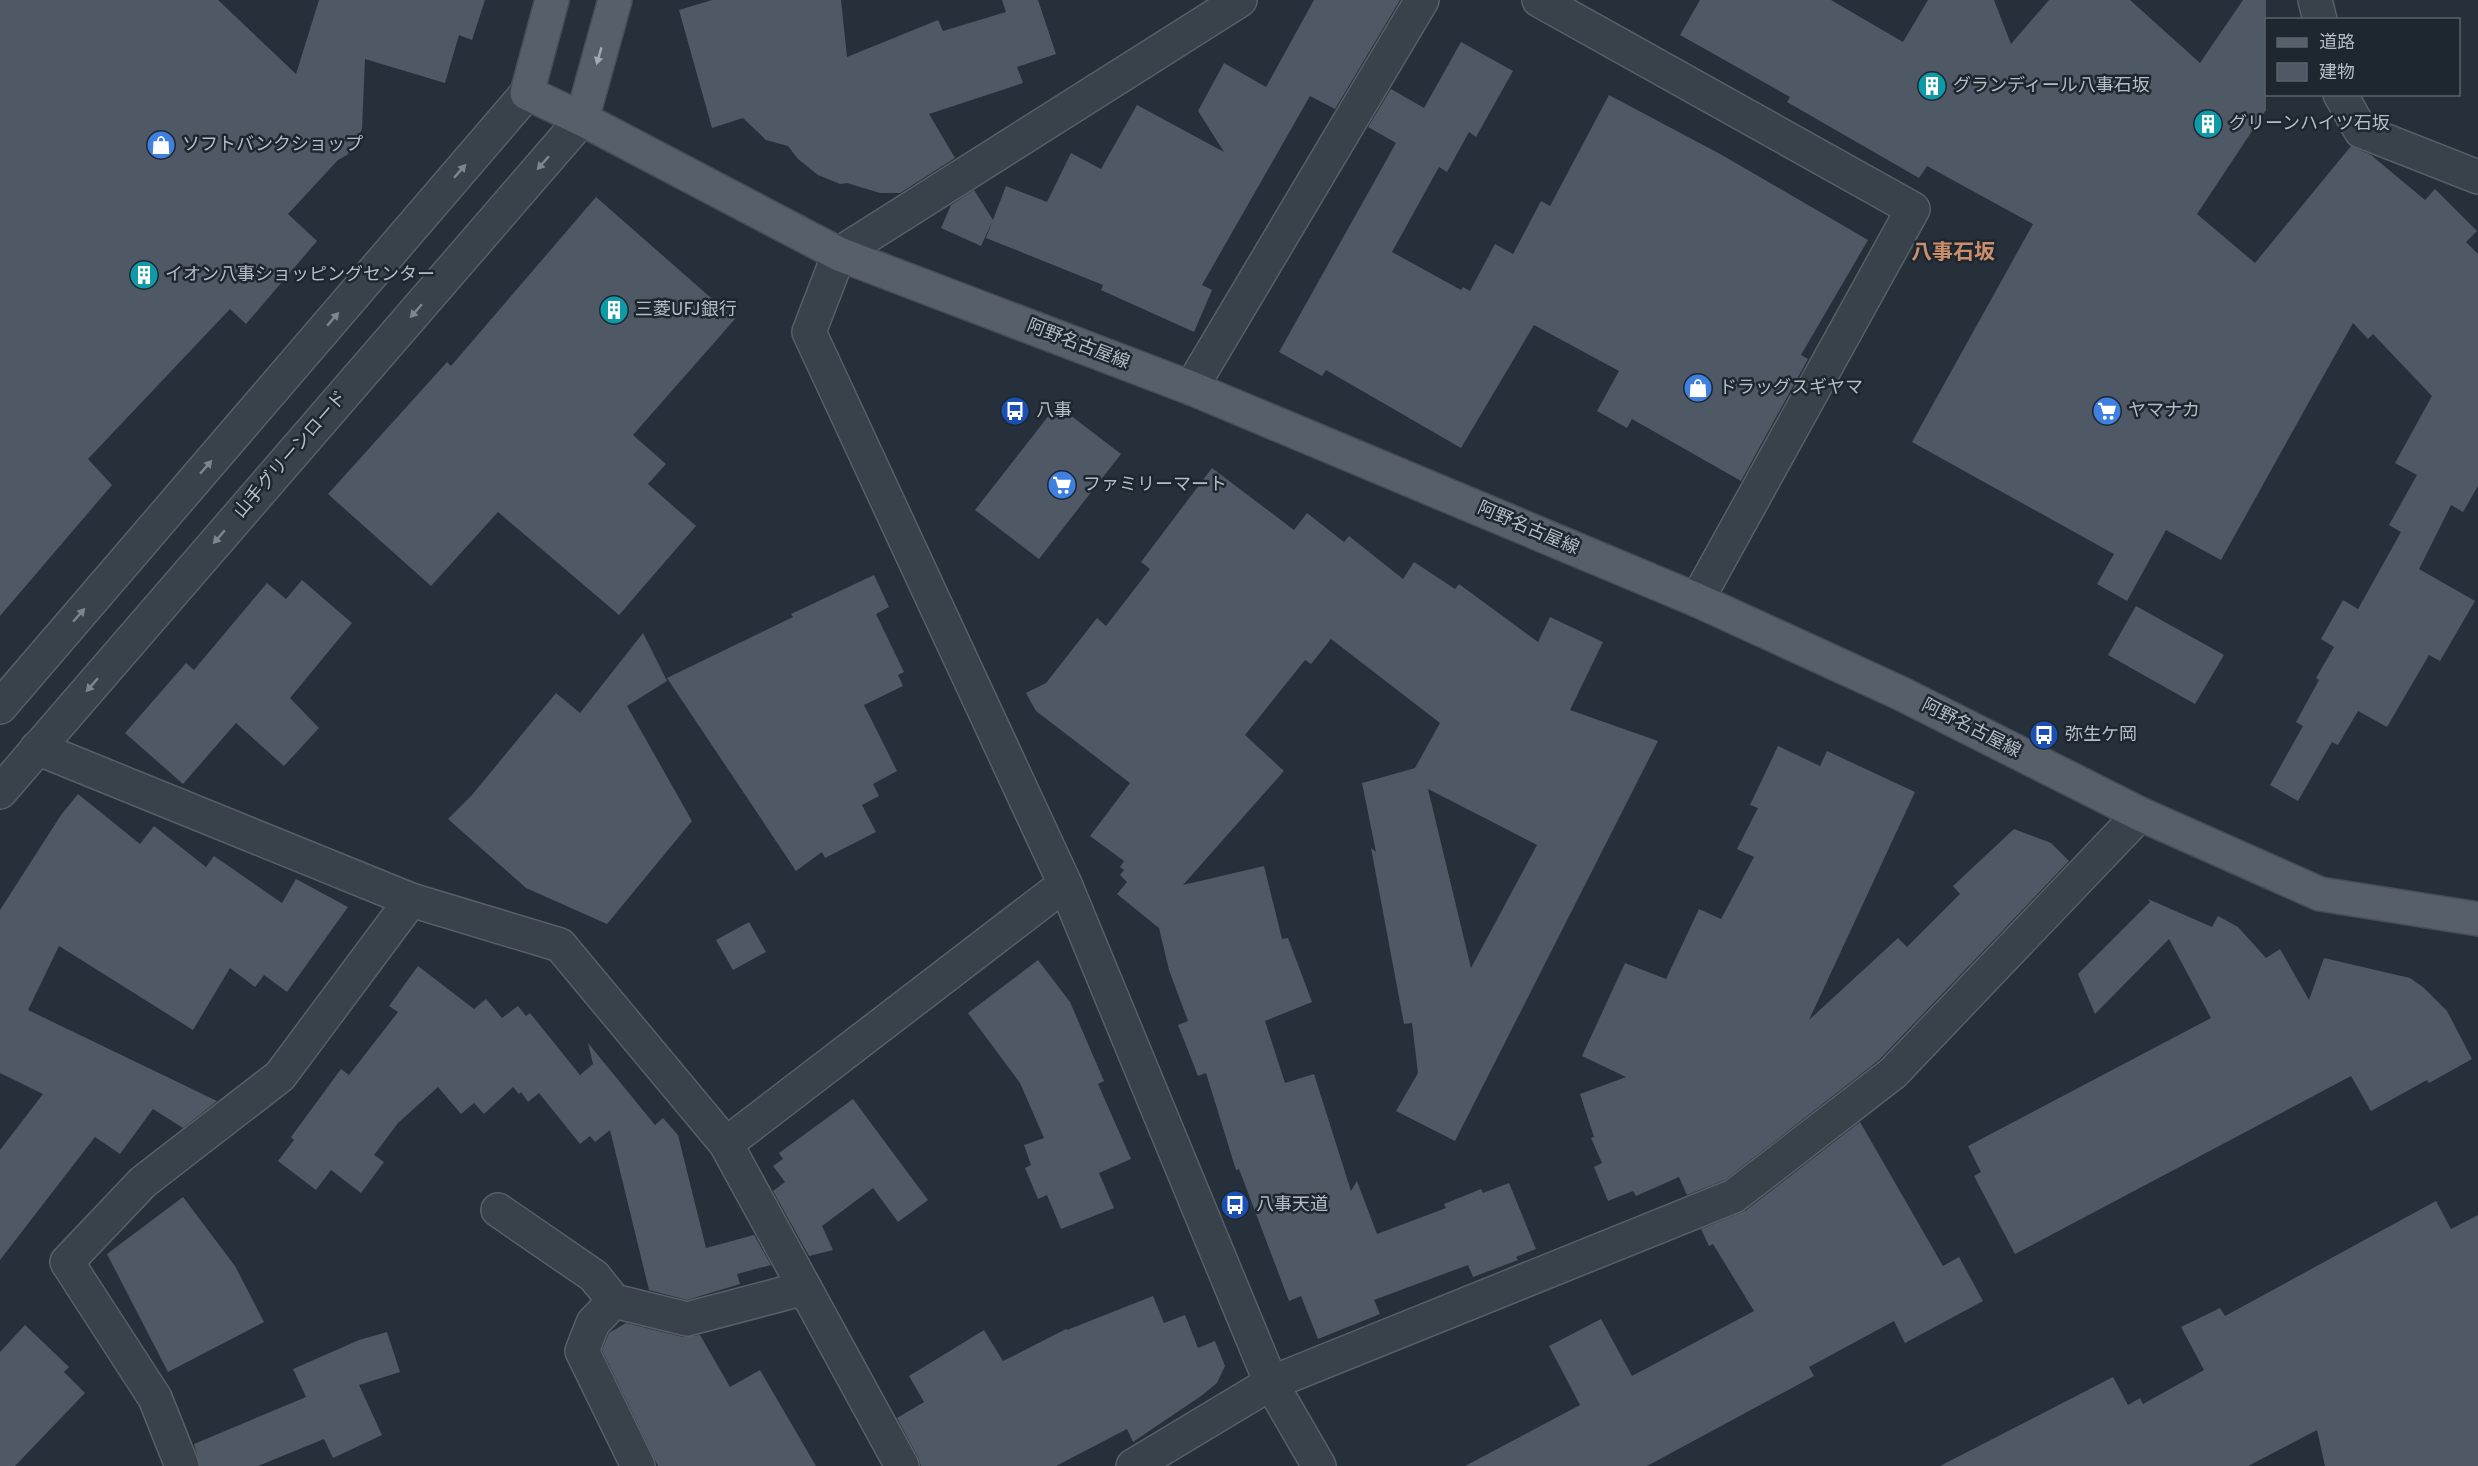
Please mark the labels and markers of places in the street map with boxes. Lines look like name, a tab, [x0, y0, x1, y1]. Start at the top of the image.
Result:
building icon: グランディール八事石坂	[1916, 70, 1948, 102]
place label: グランディール八事石坂	[1953, 75, 2150, 98]
building icon: グリーンハイツ石坂	[2192, 108, 2224, 140]
place label: グリーンハイツ石坂	[2229, 113, 2390, 136]
shop icon: ソフトバンクショップ	[145, 129, 177, 161]
place label: ソフトバンクショップ	[182, 134, 363, 157]
building icon: イオン八事ショッピングセンター	[128, 259, 160, 291]
place label: イオン八事ショッピングセンター	[165, 264, 435, 287]
building icon: 三菱UFJ銀行	[598, 294, 630, 326]
place label: 三菱UFJ銀行	[635, 299, 737, 322]
shop icon: ドラッグスギヤマ	[1682, 372, 1714, 404]
place label: ドラッグスギヤマ	[1719, 377, 1863, 400]
bus stop icon: 八事	[999, 395, 1031, 427]
supermarket icon: ヤマナカ	[2091, 395, 2123, 427]
place label: 八事	[1036, 400, 1072, 423]
place label: ヤマナカ	[2128, 400, 2200, 423]
supermarket icon: ファミリーマート	[1046, 469, 1078, 501]
place label: ファミリーマート	[1083, 474, 1227, 497]
bus stop icon: 弥生ケ岡	[2028, 719, 2060, 751]
place label: 弥生ケ岡	[2065, 724, 2137, 747]
bus stop icon: 八事天道	[1219, 1189, 1251, 1221]
place label: 八事天道	[1256, 1194, 1328, 1217]

